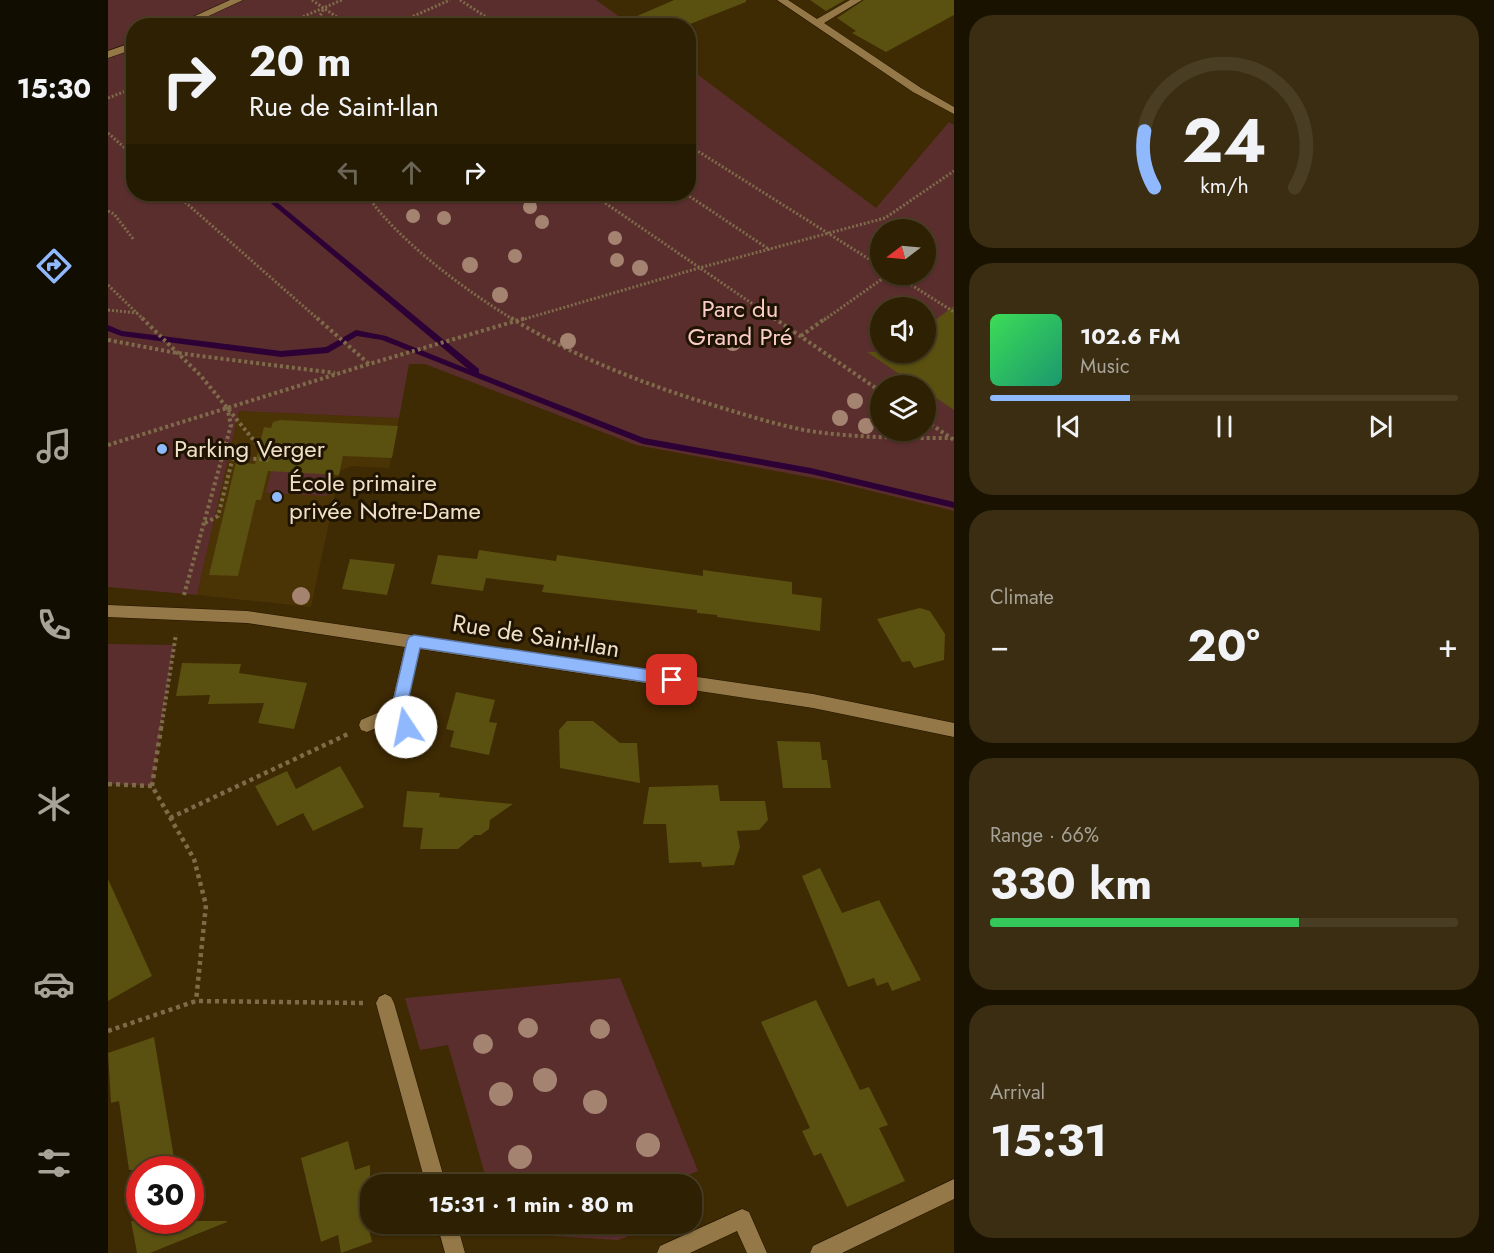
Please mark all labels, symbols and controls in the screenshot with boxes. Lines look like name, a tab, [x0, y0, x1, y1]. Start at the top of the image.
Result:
text: 20 m	[249, 31, 351, 92]
icon: right	[150, 42, 228, 120]
text: 15:30	[17, 69, 91, 108]
text: Rue de Saint-Ilan	[249, 87, 439, 126]
text: 24	[1182, 95, 1266, 185]
icon: left	[332, 156, 365, 189]
icon: ahead	[395, 156, 428, 189]
icon: right	[458, 156, 491, 189]
text: km/h	[1200, 171, 1248, 202]
north arrow	[870, 219, 936, 285]
map controls	[870, 219, 936, 441]
icon: directions	[33, 245, 75, 287]
park label: Parc du Grand Pré	[688, 291, 792, 354]
button: sound	[870, 297, 936, 363]
text: 102.6 FM	[1080, 320, 1180, 352]
text: Music	[1080, 352, 1130, 381]
button: layers	[870, 375, 936, 441]
icon: previous	[1052, 410, 1085, 443]
icon: pause	[1208, 410, 1241, 443]
icon: next	[1364, 410, 1397, 443]
icon: music	[33, 425, 75, 467]
place label: Parking Verger	[174, 431, 326, 466]
marker: Parking Verger	[155, 442, 169, 456]
place label: École primaire privée Notre-Dame	[289, 465, 481, 528]
marker: École primaire privée Notre-Dame	[270, 490, 284, 504]
text: Climate	[990, 583, 1054, 612]
icon: phone	[33, 604, 75, 646]
street label: Rue de Saint-Ilan	[450, 605, 622, 666]
text: 20°	[1187, 613, 1260, 678]
text: −	[990, 622, 1009, 669]
text: +	[1438, 622, 1458, 669]
pin	[646, 654, 697, 705]
icon: arrive	[655, 663, 688, 696]
position arrow	[374, 695, 438, 759]
icon: climate	[33, 783, 75, 825]
text: Range · 66%	[990, 821, 1099, 850]
text: 330 km	[990, 851, 1152, 916]
icon: car	[33, 963, 75, 1005]
text: Arrival	[990, 1078, 1045, 1107]
text: 15:31	[990, 1108, 1107, 1173]
icon: filters	[33, 1142, 75, 1184]
speed limit sign: 30	[126, 1156, 204, 1234]
text: 15:31 · 1 min · 80 m	[428, 1188, 634, 1220]

